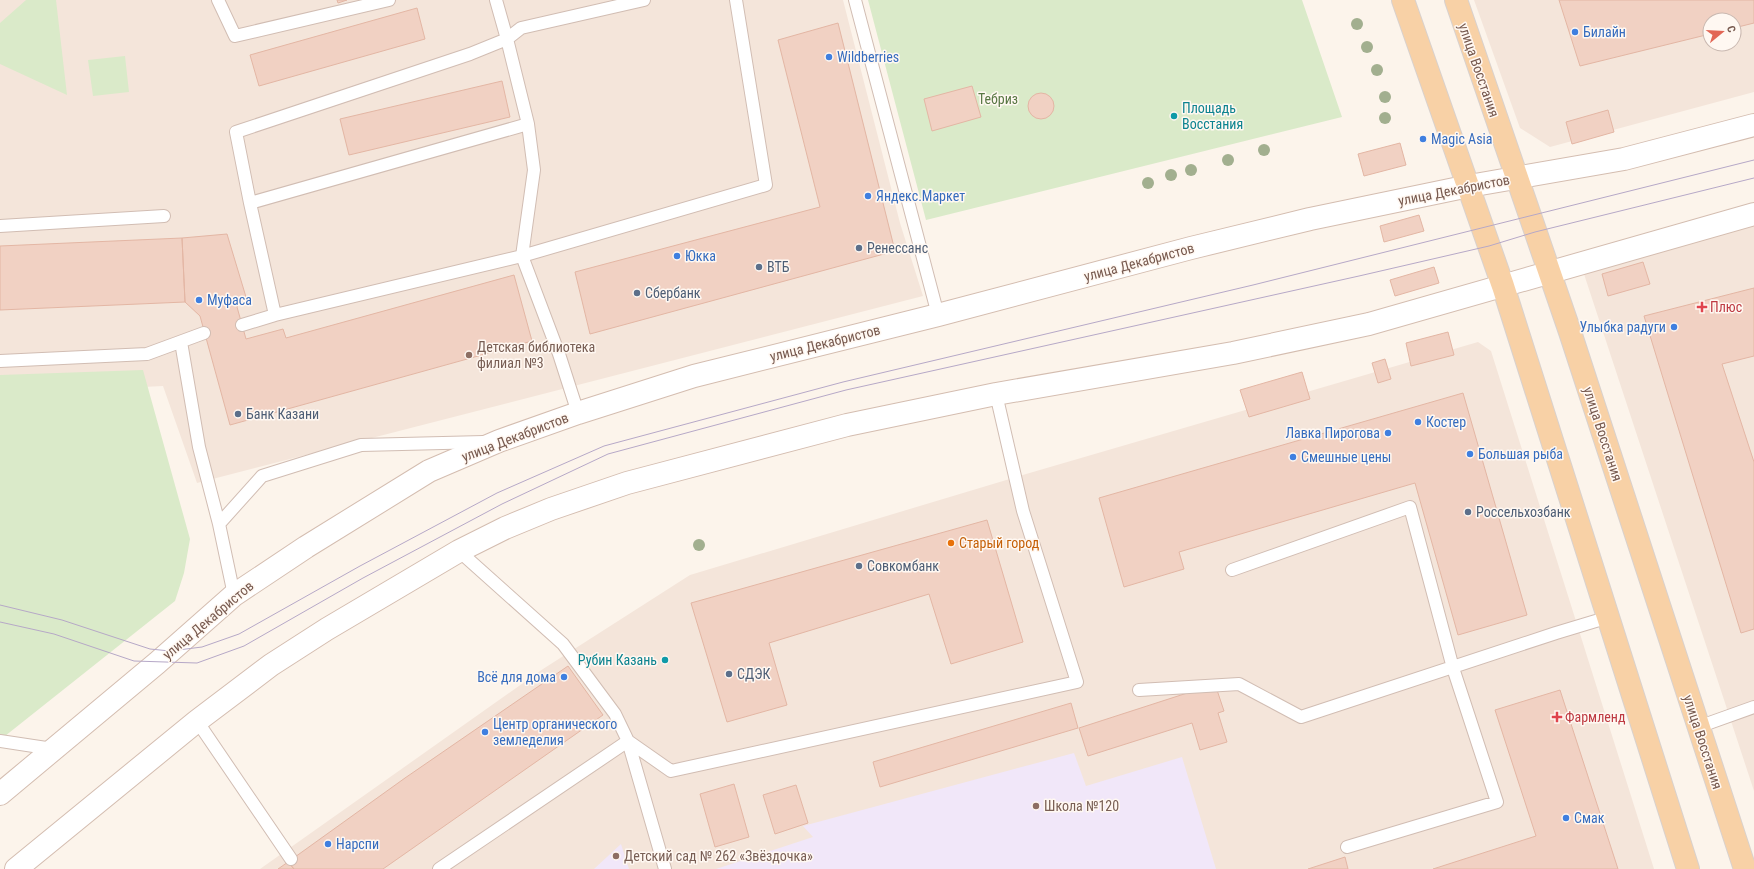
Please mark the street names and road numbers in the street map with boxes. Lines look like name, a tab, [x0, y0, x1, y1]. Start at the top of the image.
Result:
street label: улица Восстания	[1455, 21, 1503, 119]
street label: улица Декабристов	[1397, 171, 1511, 209]
street label: улица Декабристов	[1082, 240, 1196, 284]
street label: улица Декабристов	[768, 322, 882, 364]
street label: улица Восстания	[1580, 385, 1626, 483]
street label: улица Декабристов	[459, 409, 571, 465]
street label: улица Декабристов	[159, 577, 257, 663]
street label: улица Восстания	[1680, 693, 1726, 791]

